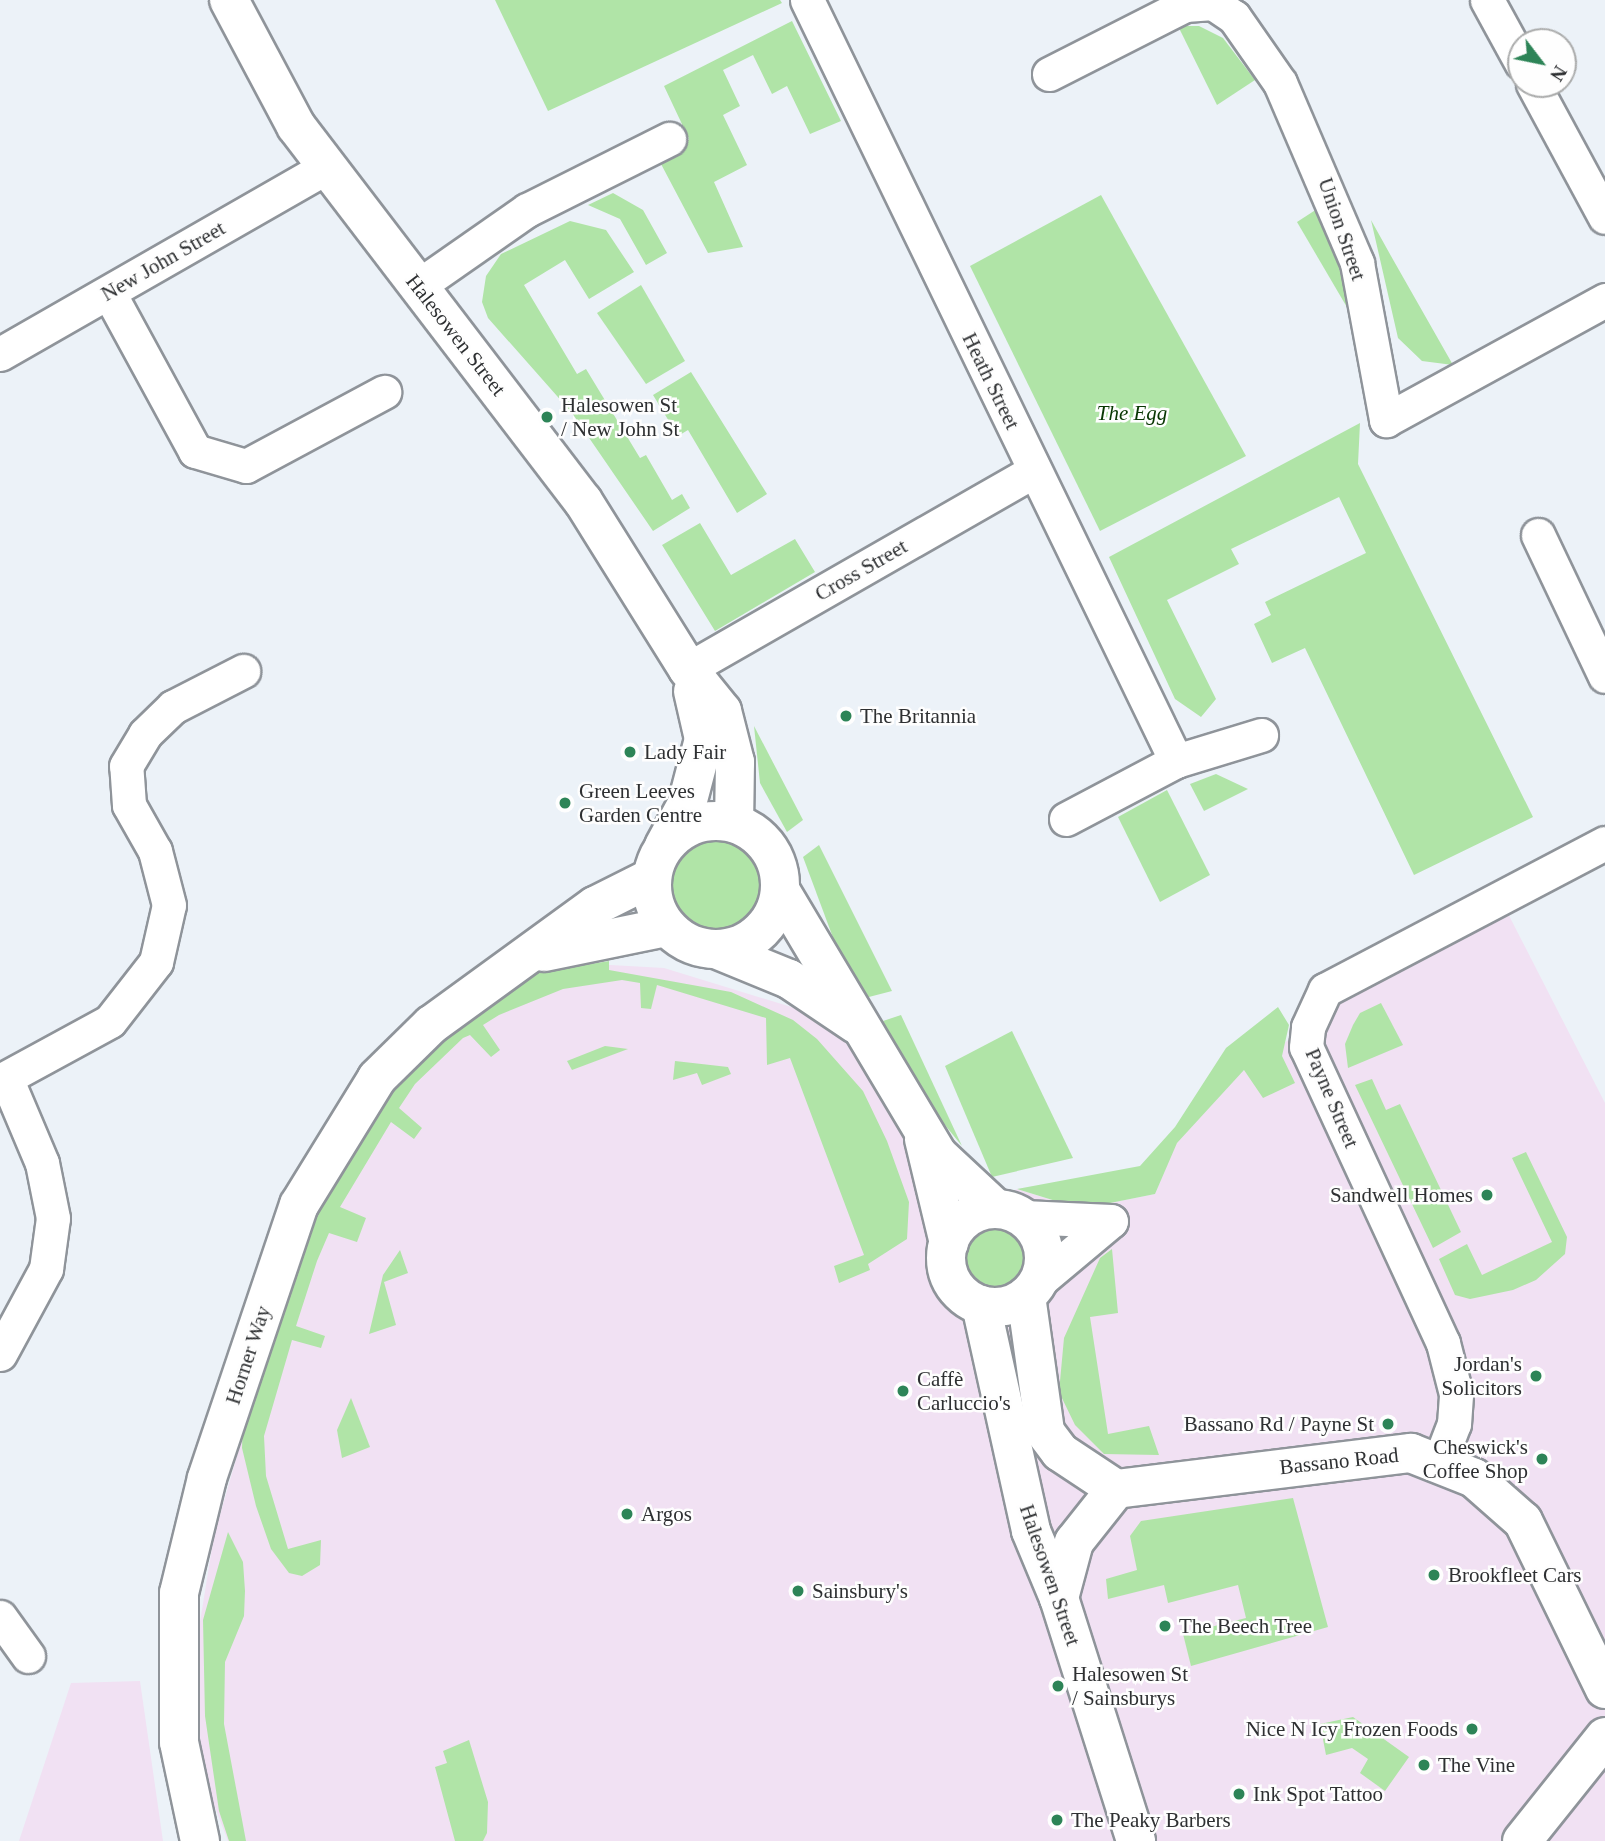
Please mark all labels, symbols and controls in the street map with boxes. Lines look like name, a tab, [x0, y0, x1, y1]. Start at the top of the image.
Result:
north arrow	[1507, 28, 1577, 98]
text: N	[1546, 62, 1571, 85]
street label: Union Street	[1313, 174, 1371, 284]
street label: New John Street	[97, 215, 229, 307]
street label: Halesowen Street	[401, 269, 511, 401]
street label: Heath Street	[957, 329, 1025, 433]
place label: Halesowen St / New John St	[561, 392, 679, 442]
park label: The Egg	[1097, 400, 1167, 426]
marker: Halesowen St / New John St	[539, 409, 555, 425]
street label: Cross Street	[810, 534, 912, 606]
place label: The Britannia	[860, 703, 976, 729]
marker: The Britannia	[838, 708, 854, 724]
place label: Lady Fair	[644, 739, 726, 765]
marker: Lady Fair	[622, 744, 638, 760]
place label: Green Leeves Garden Centre	[579, 778, 702, 828]
marker: Green Leeves Garden Centre	[557, 795, 573, 811]
street label: Payne Street	[1300, 1044, 1364, 1152]
place label: Sandwell Homes	[1330, 1182, 1473, 1208]
marker: Sandwell Homes	[1479, 1187, 1495, 1203]
street label: Horner Way	[220, 1302, 276, 1408]
place label: Jordan's Solicitors	[1441, 1351, 1522, 1401]
place label: Caffè Carluccio's	[917, 1366, 1011, 1416]
marker: Jordan's Solicitors	[1528, 1368, 1544, 1384]
marker: Caffè Carluccio's	[895, 1383, 911, 1399]
place label: Bassano Rd / Payne St	[1184, 1411, 1374, 1437]
marker: Bassano Rd / Payne St	[1380, 1416, 1396, 1432]
place label: Cheswick's Coffee Shop	[1423, 1434, 1528, 1484]
street label: Bassano Road	[1278, 1442, 1400, 1480]
marker: Cheswick's Coffee Shop	[1534, 1451, 1550, 1467]
place label: Argos	[641, 1501, 692, 1527]
street label: Halesowen Street	[1014, 1501, 1086, 1649]
marker: Argos	[619, 1506, 635, 1522]
place label: Brookfleet Cars	[1448, 1562, 1582, 1588]
marker: Brookfleet Cars	[1426, 1567, 1442, 1583]
place label: Sainsbury's	[812, 1578, 908, 1604]
marker: Sainsbury's	[790, 1583, 806, 1599]
place label: The Beech Tree	[1179, 1613, 1312, 1639]
marker: The Beech Tree	[1157, 1618, 1173, 1634]
place label: Halesowen St / Sainsburys	[1072, 1661, 1188, 1711]
marker: Halesowen St / Sainsburys	[1050, 1678, 1066, 1694]
place label: Nice N Icy Frozen Foods	[1246, 1716, 1458, 1742]
marker: Nice N Icy Frozen Foods	[1464, 1721, 1480, 1737]
place label: The Vine	[1438, 1752, 1515, 1778]
marker: The Vine	[1416, 1757, 1432, 1773]
place label: Ink Spot Tattoo	[1253, 1781, 1383, 1807]
marker: Ink Spot Tattoo	[1231, 1786, 1247, 1802]
place label: The Peaky Barbers	[1071, 1807, 1231, 1833]
marker: The Peaky Barbers	[1049, 1812, 1065, 1828]

